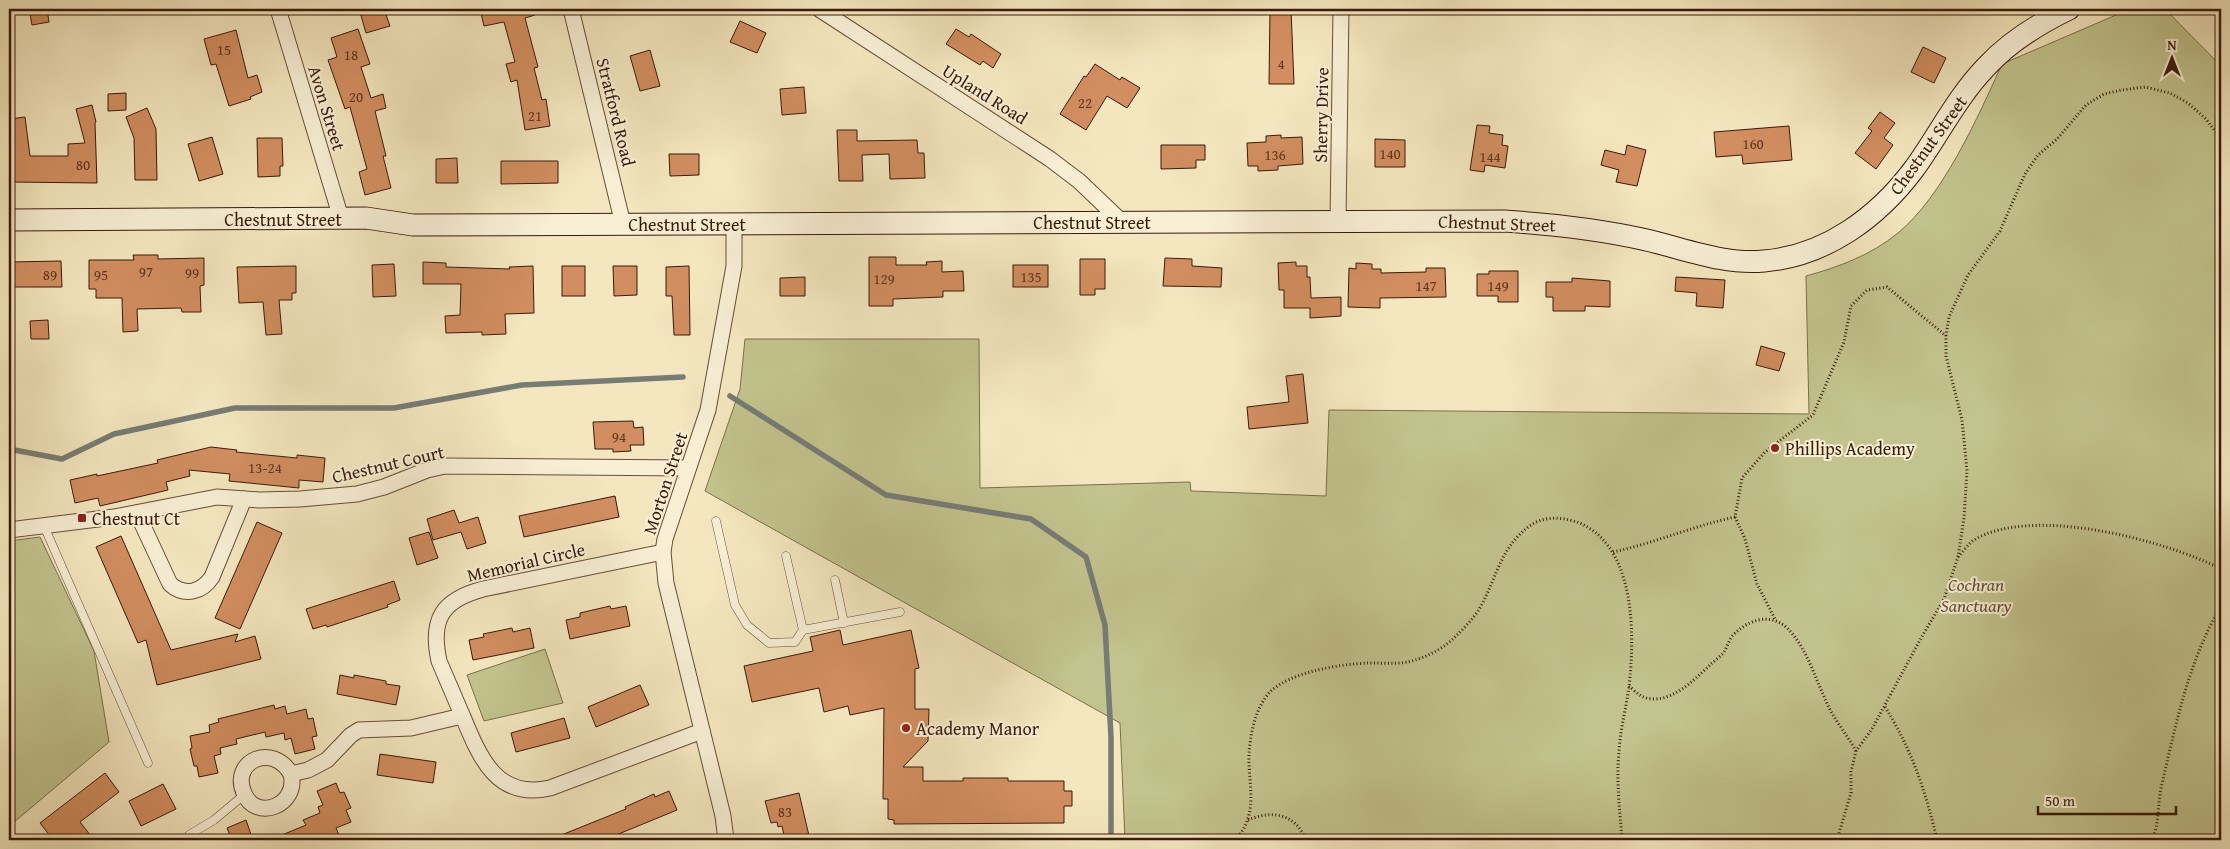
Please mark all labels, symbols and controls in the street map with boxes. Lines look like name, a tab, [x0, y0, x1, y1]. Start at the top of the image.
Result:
north arrow	[2148, 32, 2198, 82]
text: N	[2167, 35, 2177, 55]
house number: 15	[217, 39, 231, 60]
house number: 18	[344, 44, 358, 65]
house number: 4	[1277, 53, 1285, 74]
street label: Stratford Road	[590, 55, 643, 169]
street label: Upland Road	[937, 57, 1033, 131]
street label: Avon Street	[301, 62, 353, 154]
street label: Sherry Drive	[1307, 67, 1335, 163]
house number: 20	[349, 86, 363, 107]
street label: Chestnut Street	[1883, 89, 1974, 200]
house number: 22	[1078, 92, 1092, 113]
house number: 21	[528, 105, 542, 126]
house number: 160	[1742, 133, 1764, 154]
house number: 140	[1379, 143, 1401, 164]
house number: 136	[1264, 144, 1286, 165]
house number: 144	[1479, 146, 1501, 167]
house number: 80	[76, 154, 90, 175]
street label: Chestnut Street	[224, 206, 342, 233]
street label: Chestnut Street	[1438, 207, 1557, 239]
street label: Chestnut Street	[1033, 209, 1151, 236]
street label: Chestnut Street	[628, 211, 746, 238]
house number: 97	[139, 261, 153, 282]
house number: 99	[185, 262, 199, 283]
house number: 89	[43, 264, 57, 285]
house number: 95	[94, 264, 108, 285]
house number: 135	[1020, 266, 1042, 287]
house number: 129	[873, 268, 895, 289]
house number: 147	[1415, 275, 1437, 296]
house number: 149	[1487, 275, 1509, 296]
house number: 94	[612, 426, 626, 447]
street label: Morton Street	[636, 428, 694, 538]
place label: Phillips Academy	[1785, 435, 1915, 462]
street label: Chestnut Court	[329, 438, 447, 490]
marker: Phillips Academy	[1769, 442, 1781, 454]
house number: 13-24	[248, 457, 282, 478]
place label: Chestnut Ct	[92, 505, 181, 532]
marker: Chestnut Ct	[76, 512, 88, 524]
street label: Memorial Circle	[464, 535, 588, 589]
park label: Cochran Sanctuary	[1941, 571, 2012, 619]
place label: Academy Manor	[916, 715, 1040, 742]
marker: Academy Manor	[900, 722, 912, 734]
scale bar	[2038, 784, 2175, 816]
text: 50 m	[2045, 790, 2076, 811]
house number: 83	[778, 801, 792, 822]

